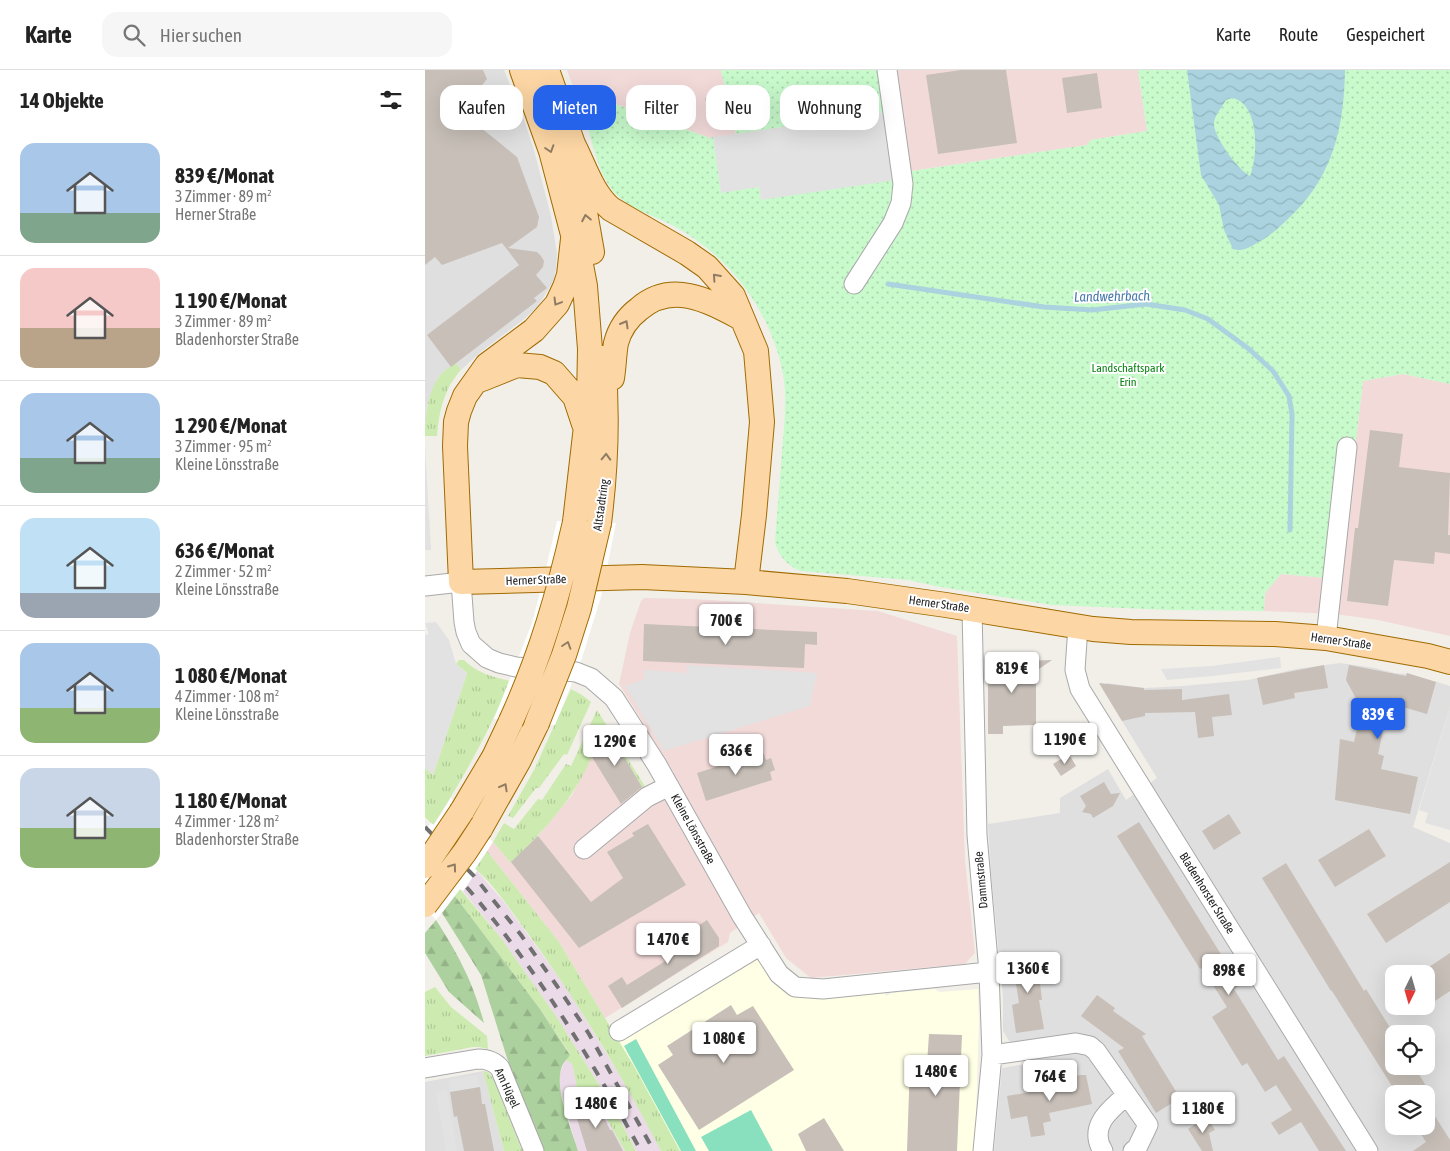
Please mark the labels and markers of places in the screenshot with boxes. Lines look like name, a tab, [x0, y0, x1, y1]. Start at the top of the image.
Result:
pin: 700 €	[691, 604, 761, 646]
pin: 819 €	[977, 652, 1047, 694]
pin: 839 €	[1343, 698, 1413, 740]
pin: 1 190 €	[1019, 722, 1111, 765]
pin: 1 290 €	[569, 724, 661, 767]
pin: 636 €	[701, 734, 771, 776]
pin: 1 470 €	[622, 922, 714, 965]
pin: 1 360 €	[982, 952, 1074, 994]
pin: 898 €	[1194, 954, 1264, 996]
pin: 1 080 €	[678, 1022, 770, 1064]
pin: 1 480 €	[890, 1054, 982, 1097]
pin: 764 €	[1015, 1060, 1085, 1102]
pin: 1 480 €	[550, 1086, 642, 1129]
pin: 1 180 €	[1157, 1092, 1249, 1134]

